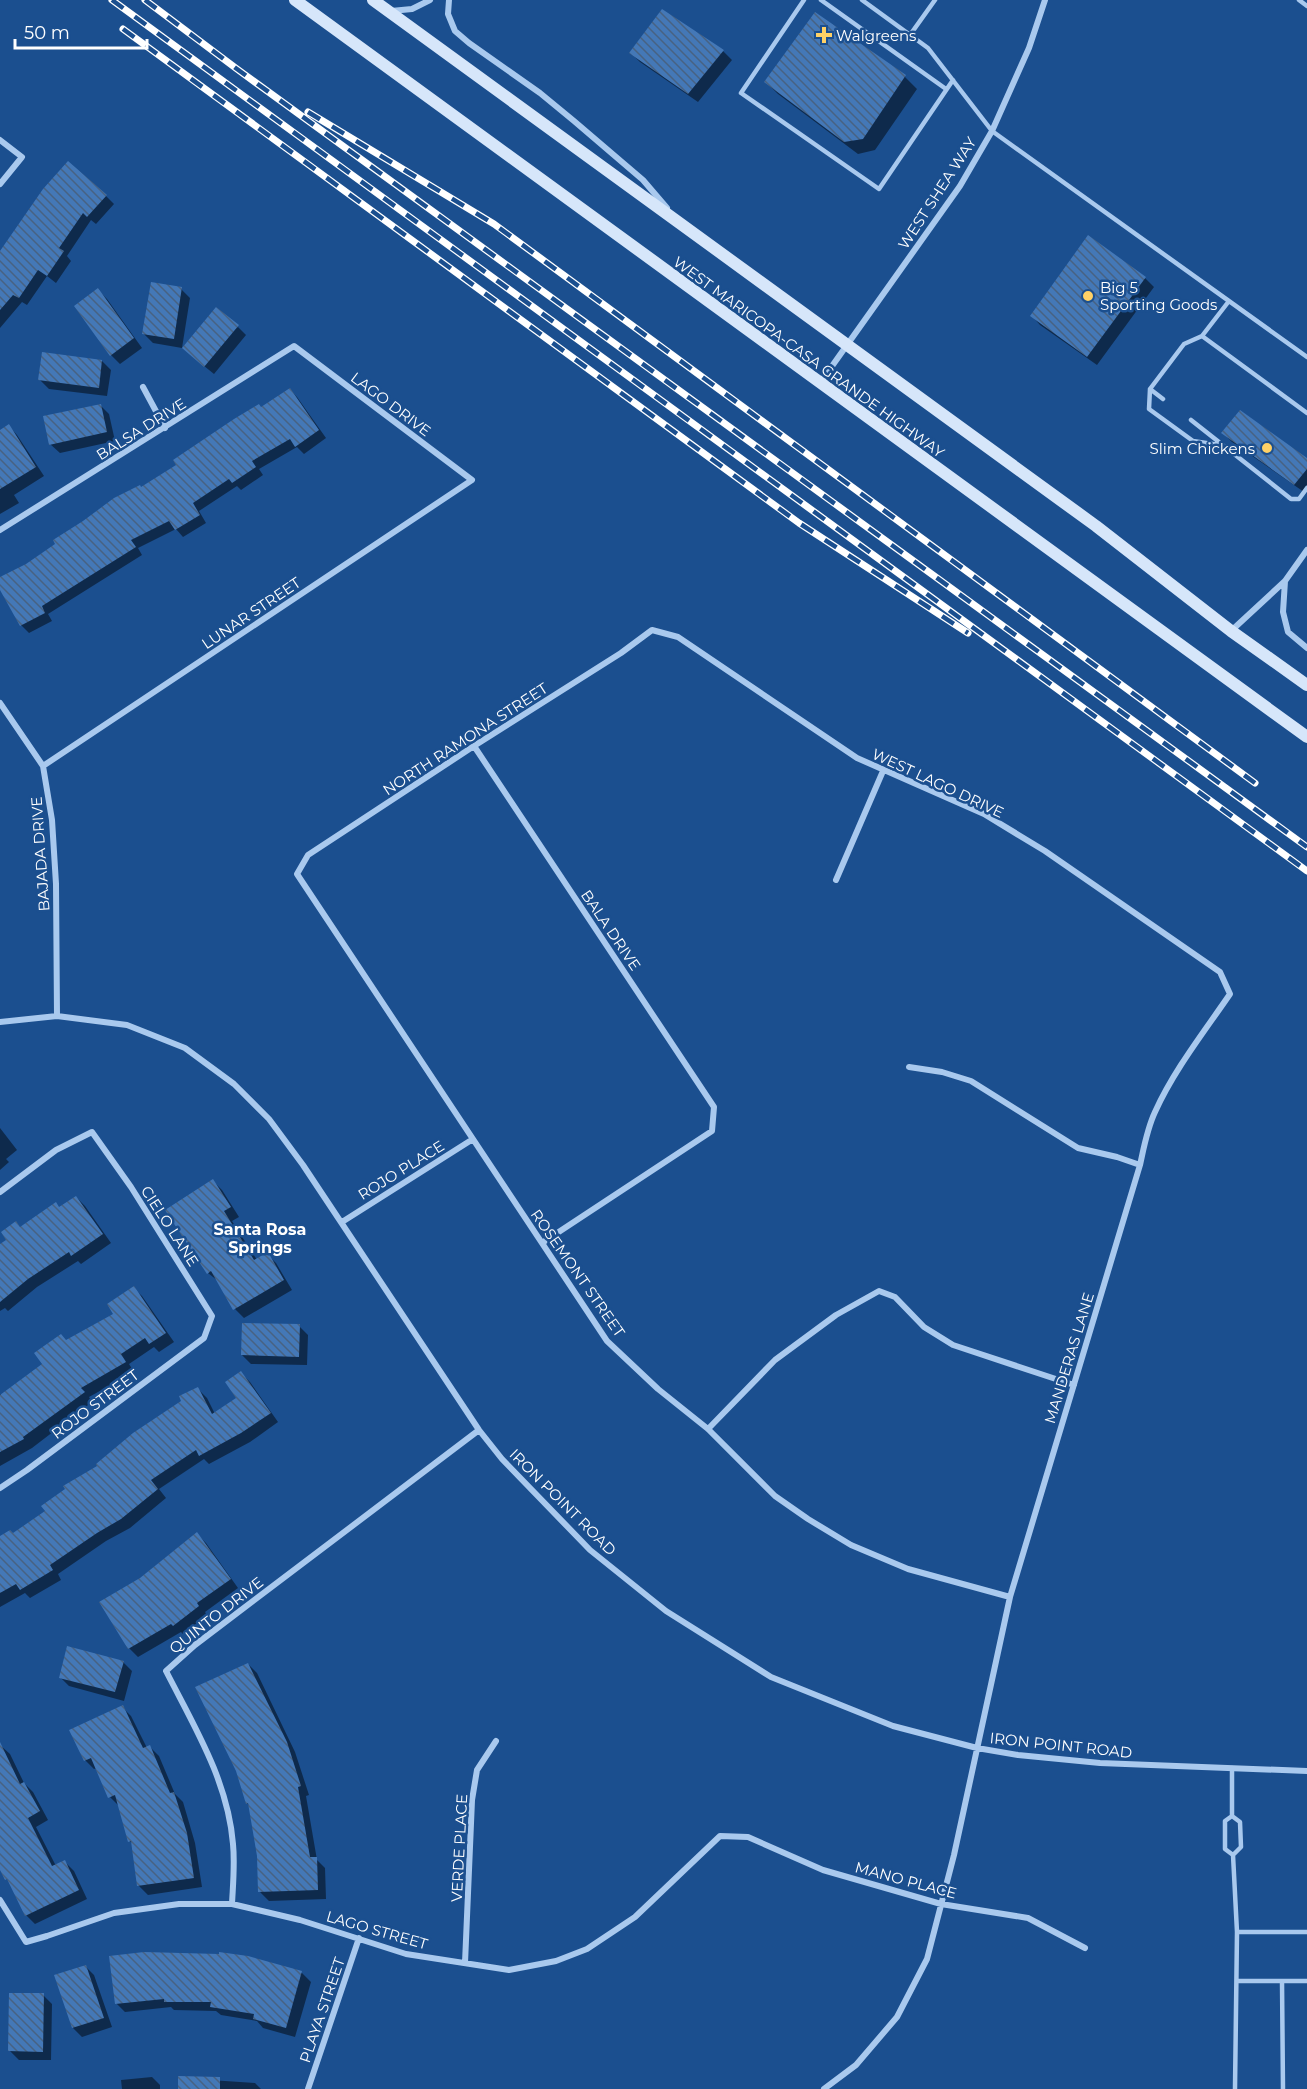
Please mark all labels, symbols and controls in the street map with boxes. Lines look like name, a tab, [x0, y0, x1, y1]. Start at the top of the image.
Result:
scale bar	[15, 12, 147, 50]
text: 50 m	[24, 22, 70, 44]
place label: Walgreens	[836, 26, 916, 45]
marker: Walgreens	[817, 28, 831, 42]
street label: WEST SHEA WAY	[894, 133, 981, 253]
street label: WEST MARICOPA-CASA GRANDE HIGHWAY	[670, 252, 949, 462]
place label: Big 5 Sporting Goods	[1100, 278, 1217, 314]
marker: Big 5 Sporting Goods	[1081, 289, 1095, 303]
street label: LAGO DRIVE	[347, 368, 435, 440]
street label: BALSA DRIVE	[93, 394, 189, 464]
place label: Slim Chickens	[1150, 439, 1255, 458]
marker: Slim Chickens	[1260, 441, 1274, 455]
street label: LUNAR STREET	[198, 573, 304, 653]
street label: NORTH RAMONA STREET	[379, 678, 551, 799]
street label: WEST LAGO DRIVE	[869, 744, 1007, 822]
street label: BAJADA DRIVE	[27, 796, 53, 912]
street label: BALA DRIVE	[577, 886, 645, 974]
street label: ROJO PLACE	[354, 1136, 448, 1204]
street label: CIELO LANE	[137, 1182, 203, 1270]
street label: ROSEMONT STREET	[527, 1205, 629, 1341]
district label: Santa Rosa Springs	[214, 1220, 306, 1257]
street label: MANDERAS LANE	[1040, 1290, 1098, 1426]
street label: ROJO STREET	[48, 1365, 143, 1443]
street label: IRON POINT ROAD	[506, 1445, 620, 1559]
street label: QUINTO DRIVE	[165, 1572, 267, 1658]
street label: IRON POINT ROAD	[989, 1728, 1133, 1762]
street label: VERDE PLACE	[447, 1793, 471, 1903]
street label: MANO PLACE	[853, 1857, 959, 1903]
street label: LAGO STREET	[324, 1906, 430, 1954]
street label: PLAYA STREET	[295, 1954, 349, 2065]

